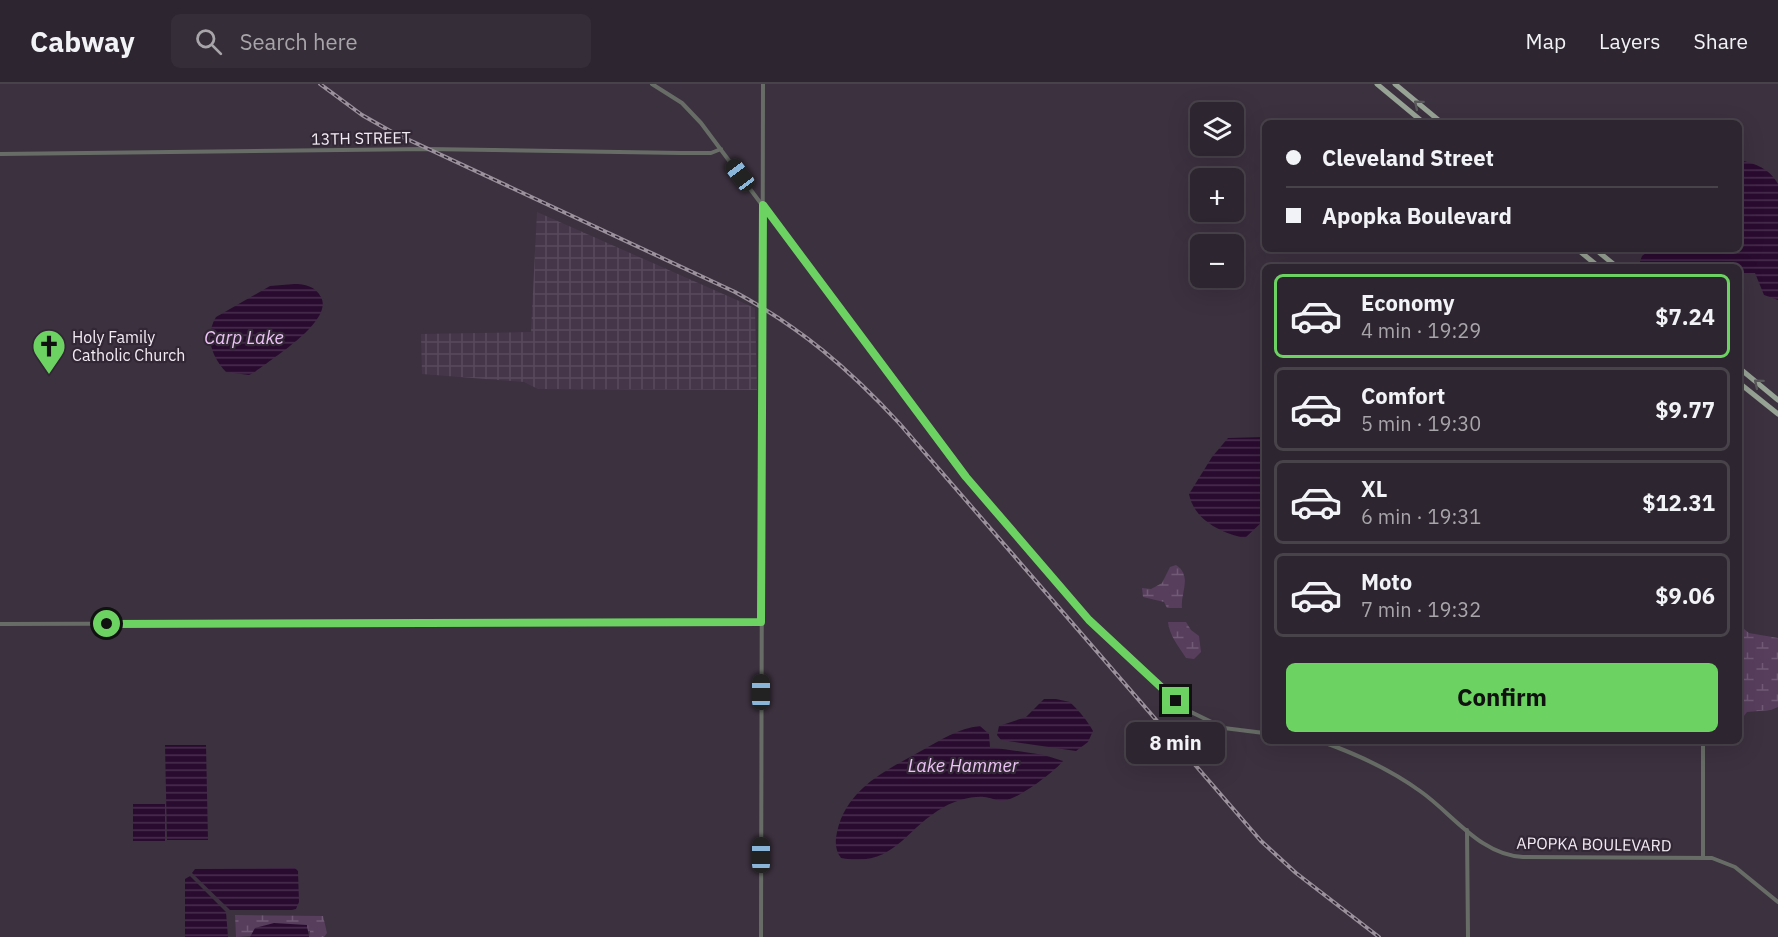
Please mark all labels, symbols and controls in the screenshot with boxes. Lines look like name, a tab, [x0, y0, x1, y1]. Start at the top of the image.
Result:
search box	[171, 14, 591, 68]
text: Cabway	[30, 23, 135, 60]
icon: search	[192, 25, 225, 58]
text: Search here	[240, 27, 358, 56]
text: Map	[1526, 27, 1566, 55]
text: Layers	[1599, 27, 1661, 55]
text: Share	[1694, 27, 1748, 55]
one-way arrow	[1414, 100, 1425, 111]
map controls	[1190, 102, 1244, 288]
button: layers	[1190, 102, 1244, 156]
street label: 13TH STREET	[311, 127, 411, 149]
text: Cleveland Street	[1322, 143, 1494, 172]
car	[722, 155, 758, 195]
button: +	[1190, 168, 1244, 222]
text: Apopka Boulevard	[1322, 201, 1512, 230]
button: −	[1190, 234, 1244, 288]
text: Economy	[1361, 288, 1455, 317]
icon: car	[1289, 289, 1343, 343]
text: $7.24	[1655, 302, 1715, 331]
text: 4 min · 19:29	[1361, 317, 1481, 344]
water label: Carp Lake	[204, 326, 284, 349]
place label: Holy Family Catholic Church	[72, 327, 185, 365]
church icon: Holy Family Catholic Church	[31, 328, 67, 375]
one-way arrow	[1754, 380, 1765, 391]
text: Comfort	[1361, 381, 1445, 410]
icon: car	[1289, 382, 1343, 436]
text: $9.77	[1655, 395, 1715, 424]
text: 5 min · 19:30	[1361, 410, 1481, 437]
text: XL	[1361, 474, 1387, 503]
icon: car	[1289, 475, 1343, 529]
text: $12.31	[1642, 488, 1715, 517]
text: 6 min · 19:31	[1361, 503, 1481, 530]
text: Moto	[1361, 567, 1412, 596]
icon: car	[1289, 568, 1343, 622]
text: $9.06	[1655, 581, 1715, 610]
text: 7 min · 19:32	[1361, 596, 1481, 623]
route start	[93, 610, 120, 637]
button: Confirm	[1286, 663, 1718, 732]
car	[752, 674, 770, 710]
route end	[1162, 687, 1189, 714]
callout: 8 min	[1126, 722, 1226, 764]
text: 8 min	[1149, 729, 1202, 756]
water label: Lake Hammer	[908, 754, 1019, 777]
street label: APOPKA BOULEVARD	[1516, 833, 1672, 855]
car	[752, 837, 770, 873]

